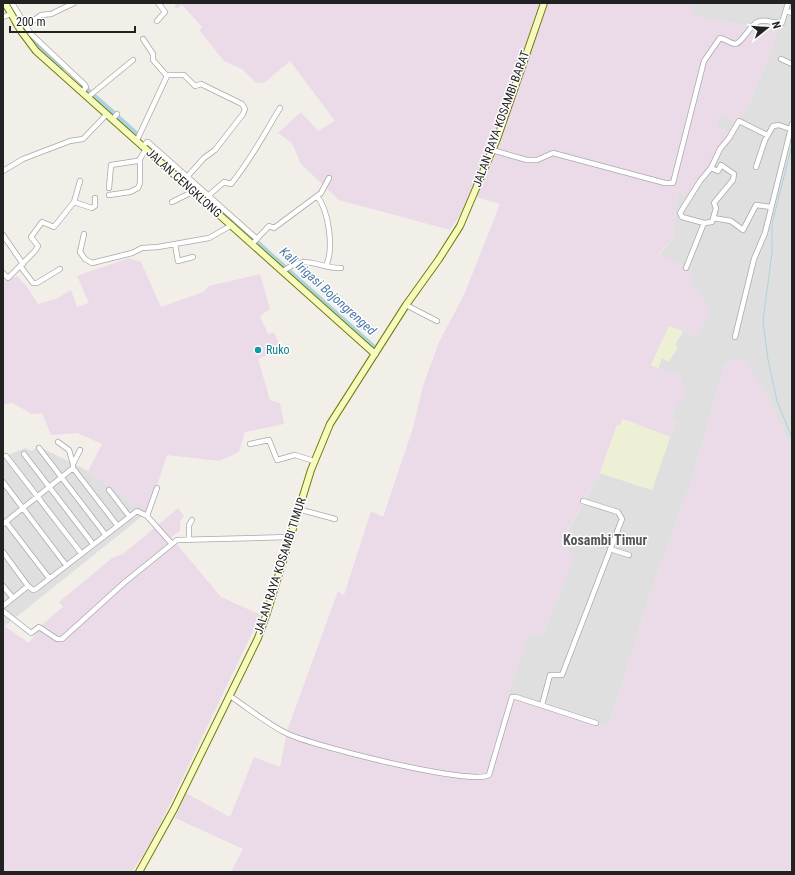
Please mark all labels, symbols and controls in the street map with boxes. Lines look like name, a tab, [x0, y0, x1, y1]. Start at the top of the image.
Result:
scale bar	[10, 8, 135, 34]
north arrow	[747, 8, 787, 48]
text: 200 m	[16, 15, 46, 29]
text: N	[769, 20, 783, 31]
street label: JALAN RAYA KOSAMBI BARAT	[470, 49, 532, 189]
street label: JALAN CENGKLONG	[143, 146, 225, 220]
water label: Kali Irigasi Bojongrenged	[277, 244, 380, 339]
place label: Ruko	[266, 343, 290, 357]
marker: Ruko	[253, 345, 263, 355]
street label: JALAN RAYA KOSAMBI TIMUR	[251, 495, 309, 636]
district label: Kosambi Timur	[563, 532, 647, 548]

